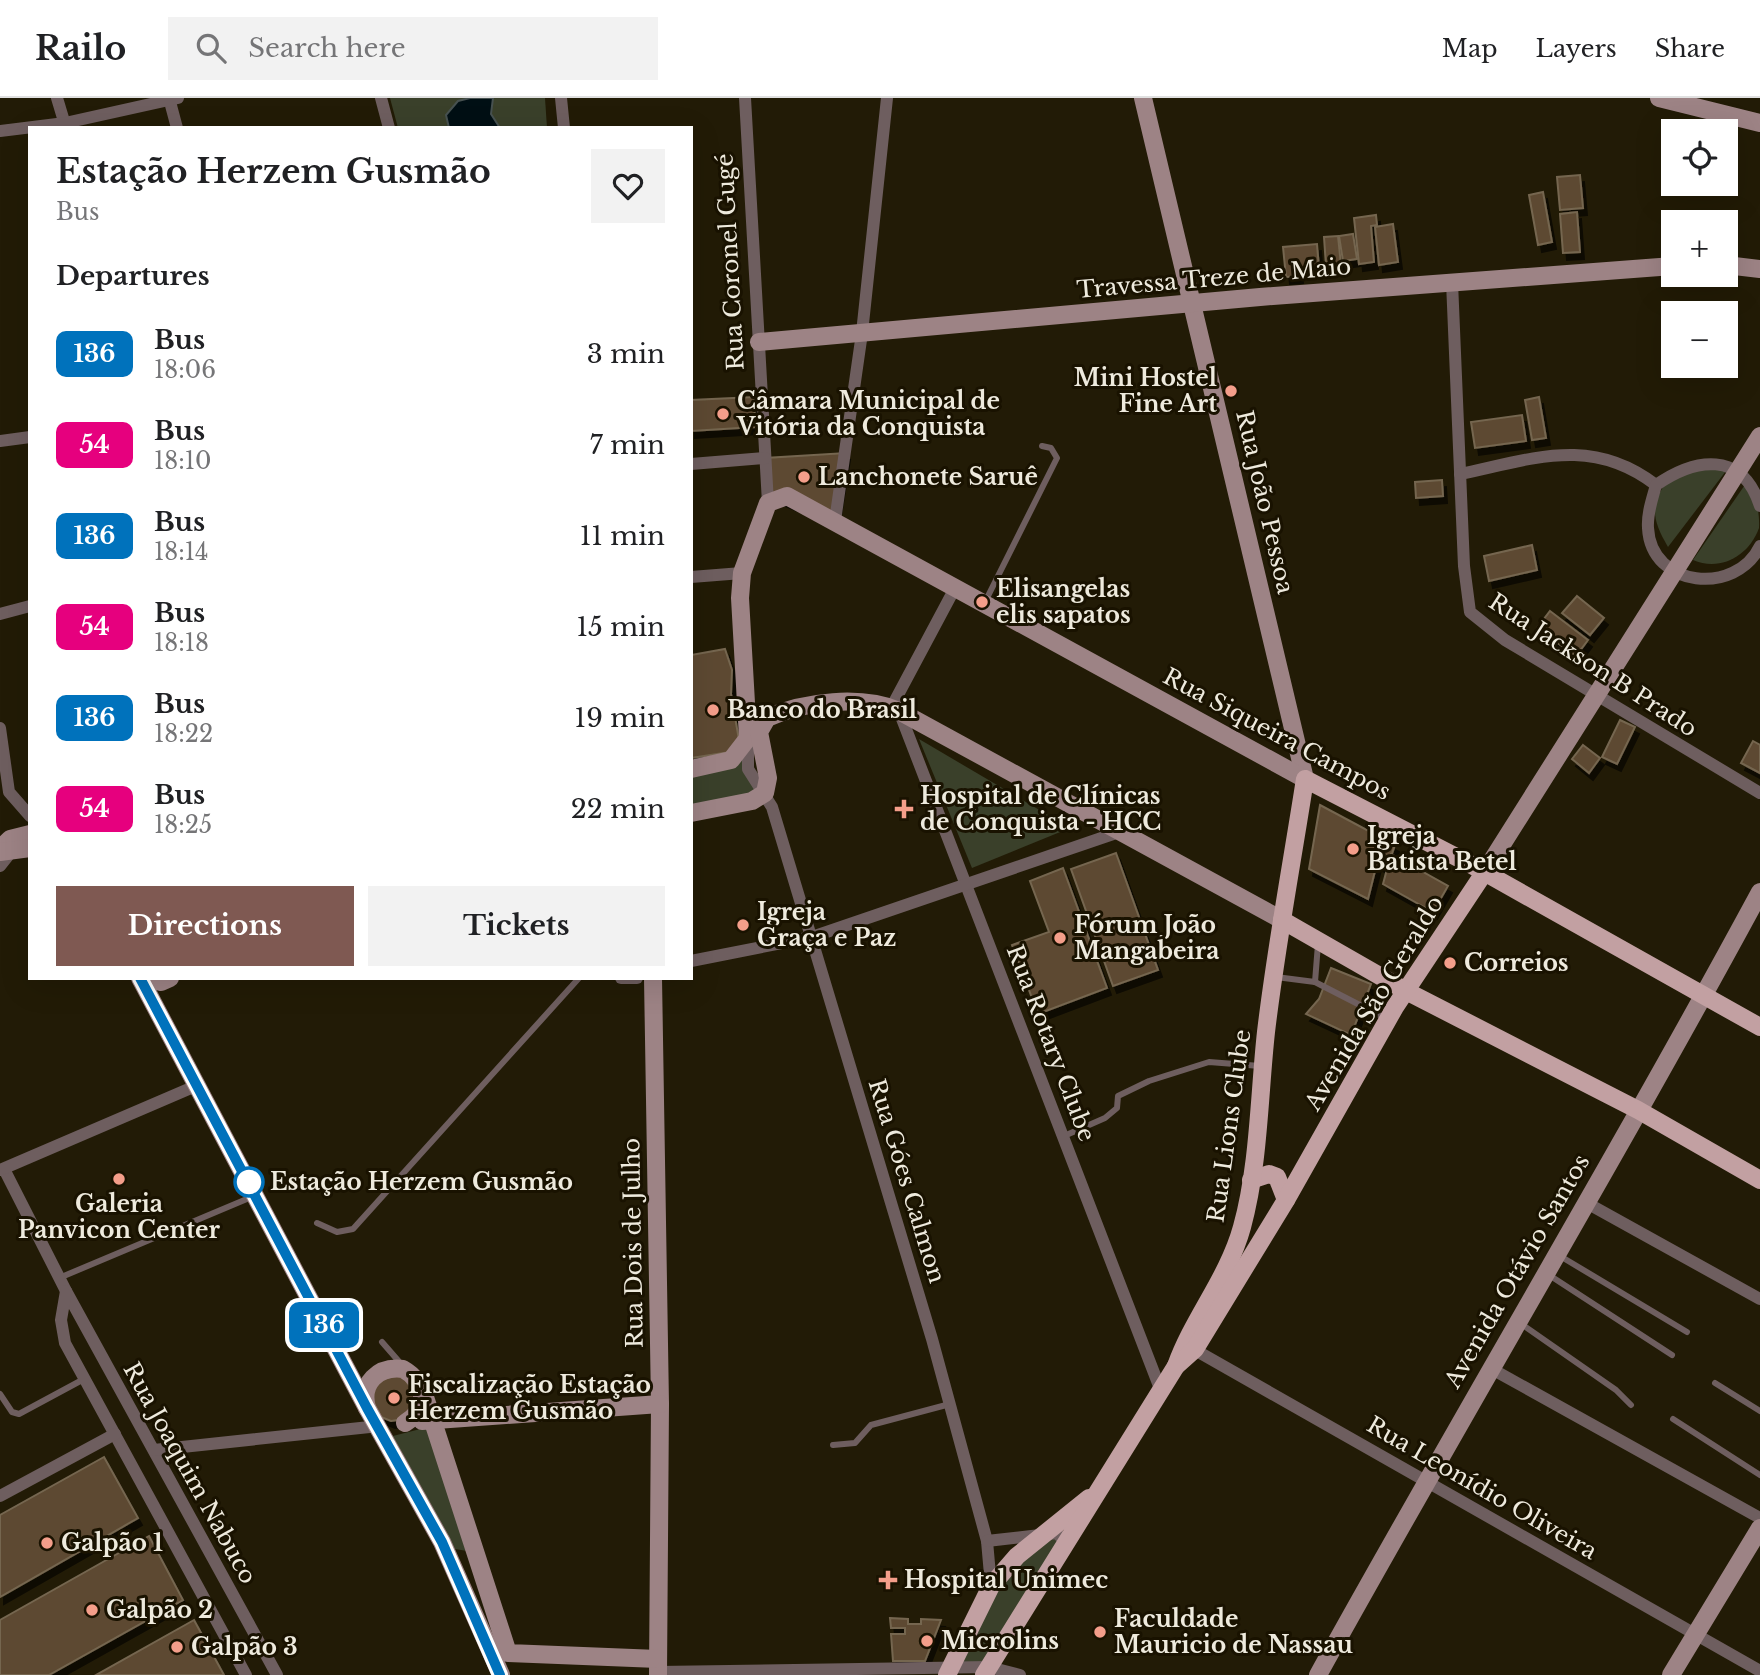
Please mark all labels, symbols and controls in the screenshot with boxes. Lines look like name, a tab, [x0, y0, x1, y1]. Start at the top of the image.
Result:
search box	[168, 17, 658, 80]
text: Railo	[35, 28, 126, 69]
icon: search	[192, 29, 230, 67]
text: Search here	[248, 32, 406, 64]
text: Map	[1442, 34, 1498, 63]
text: Layers	[1536, 34, 1617, 63]
text: Share	[1655, 34, 1725, 63]
map controls	[1661, 119, 1738, 378]
button: locate	[1661, 119, 1738, 196]
button: heart	[591, 149, 665, 223]
text: Estação Herzem Gusmão	[56, 151, 491, 192]
street label: Rua Coronel Gugé	[710, 153, 750, 371]
text: Bus	[56, 198, 99, 226]
button: +	[1661, 210, 1738, 287]
street label: Travessa Treze de Maio	[1076, 252, 1352, 304]
text: Departures	[56, 260, 210, 292]
button: −	[1661, 301, 1738, 378]
text: Bus	[154, 324, 205, 356]
text: 3 min	[587, 338, 665, 370]
text: 136	[74, 339, 115, 368]
text: 18:06	[154, 356, 216, 384]
place label: Mini Hostel Fine Art	[1074, 364, 1217, 418]
marker: Mini Hostel Fine Art	[1223, 383, 1239, 399]
place label: Câmara Municipal de Vitória da Conquista	[736, 387, 1000, 441]
marker: Câmara Municipal de Vitória da Conquista	[715, 406, 731, 422]
street label: Rua João Pessoa	[1230, 408, 1300, 597]
text: Bus	[154, 415, 205, 447]
text: 7 min	[590, 429, 665, 461]
text: 54	[79, 430, 110, 459]
text: 18:10	[154, 447, 211, 475]
place label: Lanchonete Saruê	[818, 463, 1038, 491]
marker: Lanchonete Saruê	[796, 469, 812, 485]
text: Bus	[154, 506, 205, 538]
text: 11 min	[580, 520, 665, 552]
text: 136	[74, 521, 115, 550]
text: 18:14	[154, 538, 208, 566]
place label: Elisangelas elis sapatos	[996, 575, 1131, 629]
street label: Rua Jackson B Prado	[1484, 587, 1702, 743]
marker: Elisangelas elis sapatos	[974, 594, 990, 610]
text: Bus	[154, 597, 205, 629]
text: 15 min	[576, 611, 665, 643]
text: 54	[79, 612, 110, 641]
text: 18:18	[154, 629, 209, 657]
street label: Rua Siqueira Campos	[1158, 662, 1396, 806]
text: Bus	[154, 688, 205, 720]
place label: Banco do Brasil	[727, 696, 917, 724]
text: 19 min	[575, 702, 665, 734]
marker: Banco do Brasil	[705, 702, 721, 718]
text: 136	[74, 703, 115, 732]
text: 18:22	[154, 720, 213, 748]
text: Bus	[154, 779, 205, 811]
place label: Hospital de Clínicas de Conquista - HCC	[920, 782, 1161, 836]
text: 22 min	[571, 793, 665, 825]
text: 54	[79, 794, 110, 823]
marker: Hospital de Clínicas de Conquista - HCC	[894, 799, 914, 819]
text: 18:25	[154, 811, 212, 839]
place label: Igreja Batista Betel	[1367, 822, 1517, 876]
marker: Igreja Batista Betel	[1345, 841, 1361, 857]
button: Directions	[56, 886, 354, 966]
button: Tickets	[368, 886, 665, 966]
street label: Avenida São Geraldo	[1298, 891, 1449, 1116]
place label: Igreja Graça e Paz	[757, 898, 896, 952]
place label: Fórum João Mangabeira	[1074, 911, 1219, 965]
marker: Igreja Graça e Paz	[735, 917, 751, 933]
marker: Fórum João Mangabeira	[1052, 930, 1068, 946]
street label: Rua Rotary Clube	[1001, 941, 1101, 1145]
place label: Correios	[1464, 949, 1569, 977]
marker: Correios	[1442, 955, 1458, 971]
street label: Rua Lions Clube	[1202, 1028, 1256, 1224]
street label: Rua Góes Calmon	[863, 1075, 951, 1287]
street label: Rua Dois de Julho	[617, 1138, 649, 1348]
street label: Avenida Otávio Santos	[1438, 1149, 1595, 1394]
marker: Estação Herzem Gusmão	[234, 1167, 264, 1197]
place label: Estação Herzem Gusmão	[270, 1168, 573, 1196]
marker: Galeria Panvicon Center	[111, 1171, 127, 1187]
place label: Galeria Panvicon Center	[18, 1190, 221, 1244]
line badge: 136	[284, 1302, 364, 1348]
text: 136	[303, 1310, 345, 1339]
street label: Rua Joaquim Nabuco	[117, 1357, 263, 1589]
place label: Fiscalização Estação Herzem Gusmão	[408, 1371, 651, 1425]
marker: Fiscalização Estação Herzem Gusmão	[386, 1390, 402, 1406]
street label: Rua Leonídio Oliveira	[1362, 1411, 1602, 1566]
place label: Galpão 1	[61, 1529, 163, 1557]
marker: Galpão 1	[39, 1535, 55, 1551]
place label: Hospital Unimec	[904, 1566, 1108, 1594]
marker: Hospital Unimec	[878, 1570, 898, 1590]
place label: Galpão 2	[106, 1596, 213, 1624]
marker: Galpão 2	[84, 1602, 100, 1618]
place label: Faculdade Mauricio de Nassau	[1114, 1605, 1353, 1659]
marker: Faculdade Mauricio de Nassau	[1092, 1624, 1108, 1640]
place label: Microlins	[941, 1627, 1059, 1655]
place label: Galpão 3	[191, 1633, 298, 1661]
marker: Microlins	[919, 1633, 935, 1649]
marker: Galpão 3	[169, 1639, 185, 1655]

